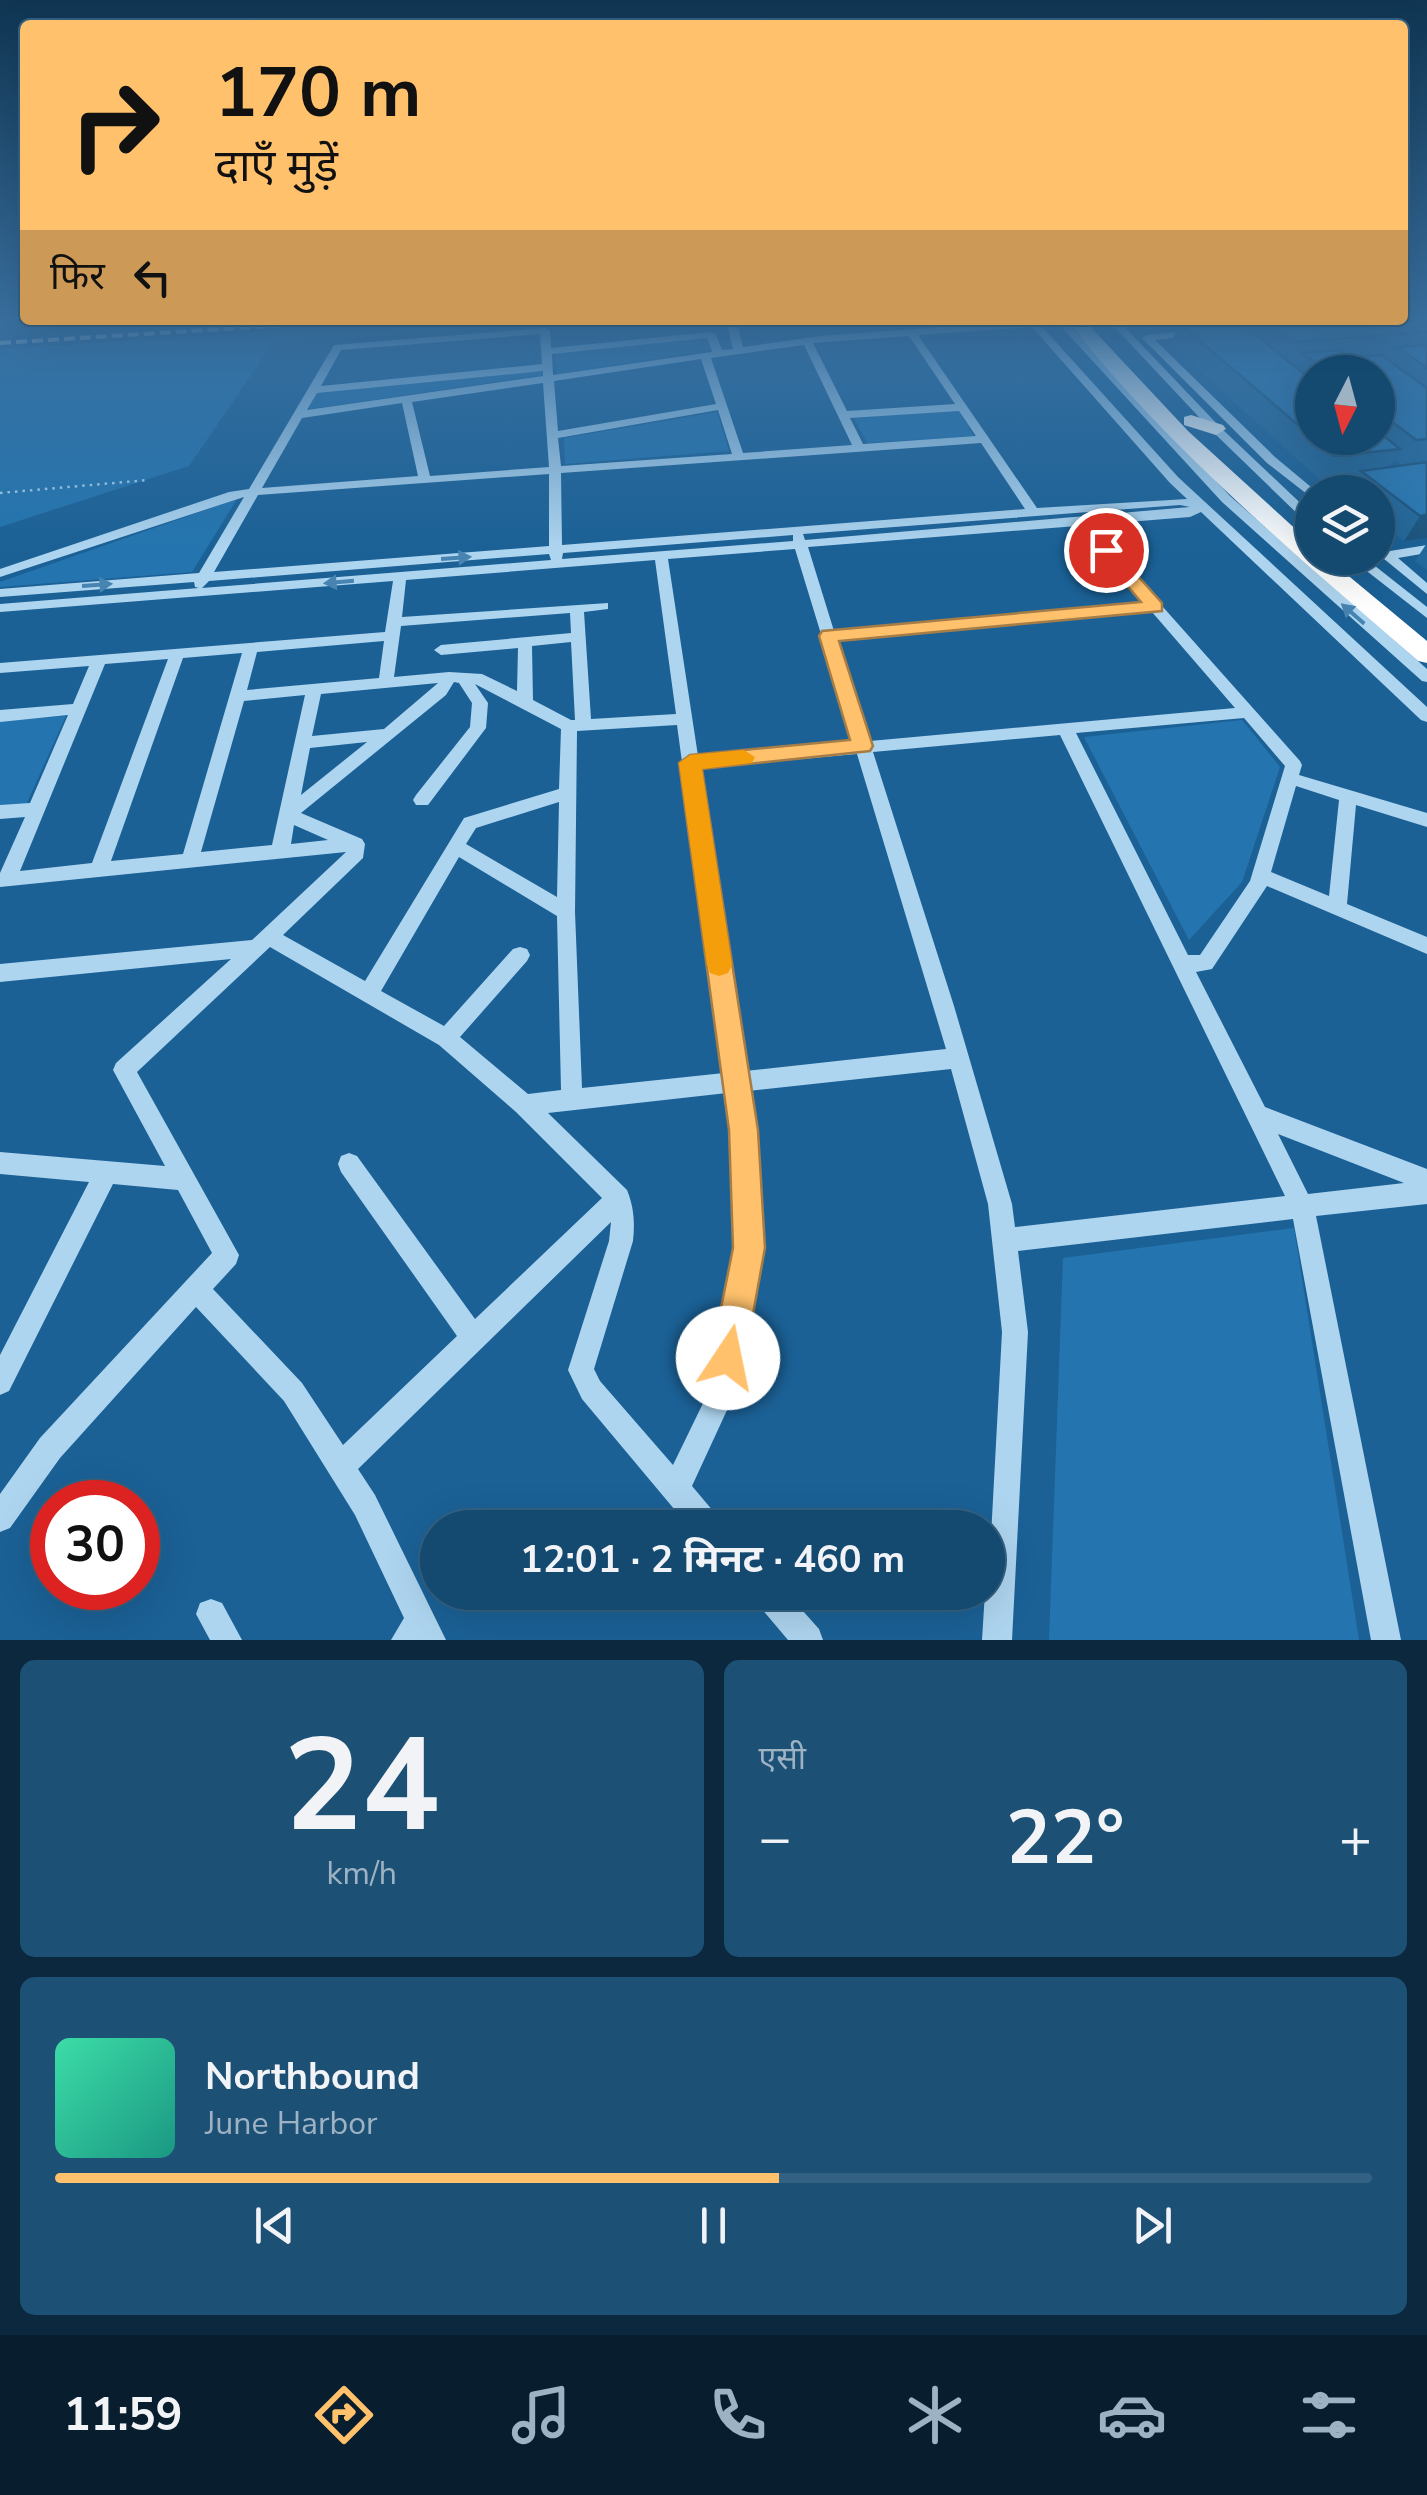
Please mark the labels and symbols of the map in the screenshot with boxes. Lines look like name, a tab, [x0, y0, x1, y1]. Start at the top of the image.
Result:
north arrow	[1295, 355, 1395, 455]
pin	[1064, 508, 1149, 593]
one-way arrow	[441, 550, 473, 566]
one-way arrow	[322, 574, 354, 590]
one-way arrow	[82, 577, 114, 593]
one-way arrow	[1341, 603, 1366, 625]
position arrow	[676, 1306, 780, 1410]
speed limit sign: 30	[30, 1480, 160, 1610]

